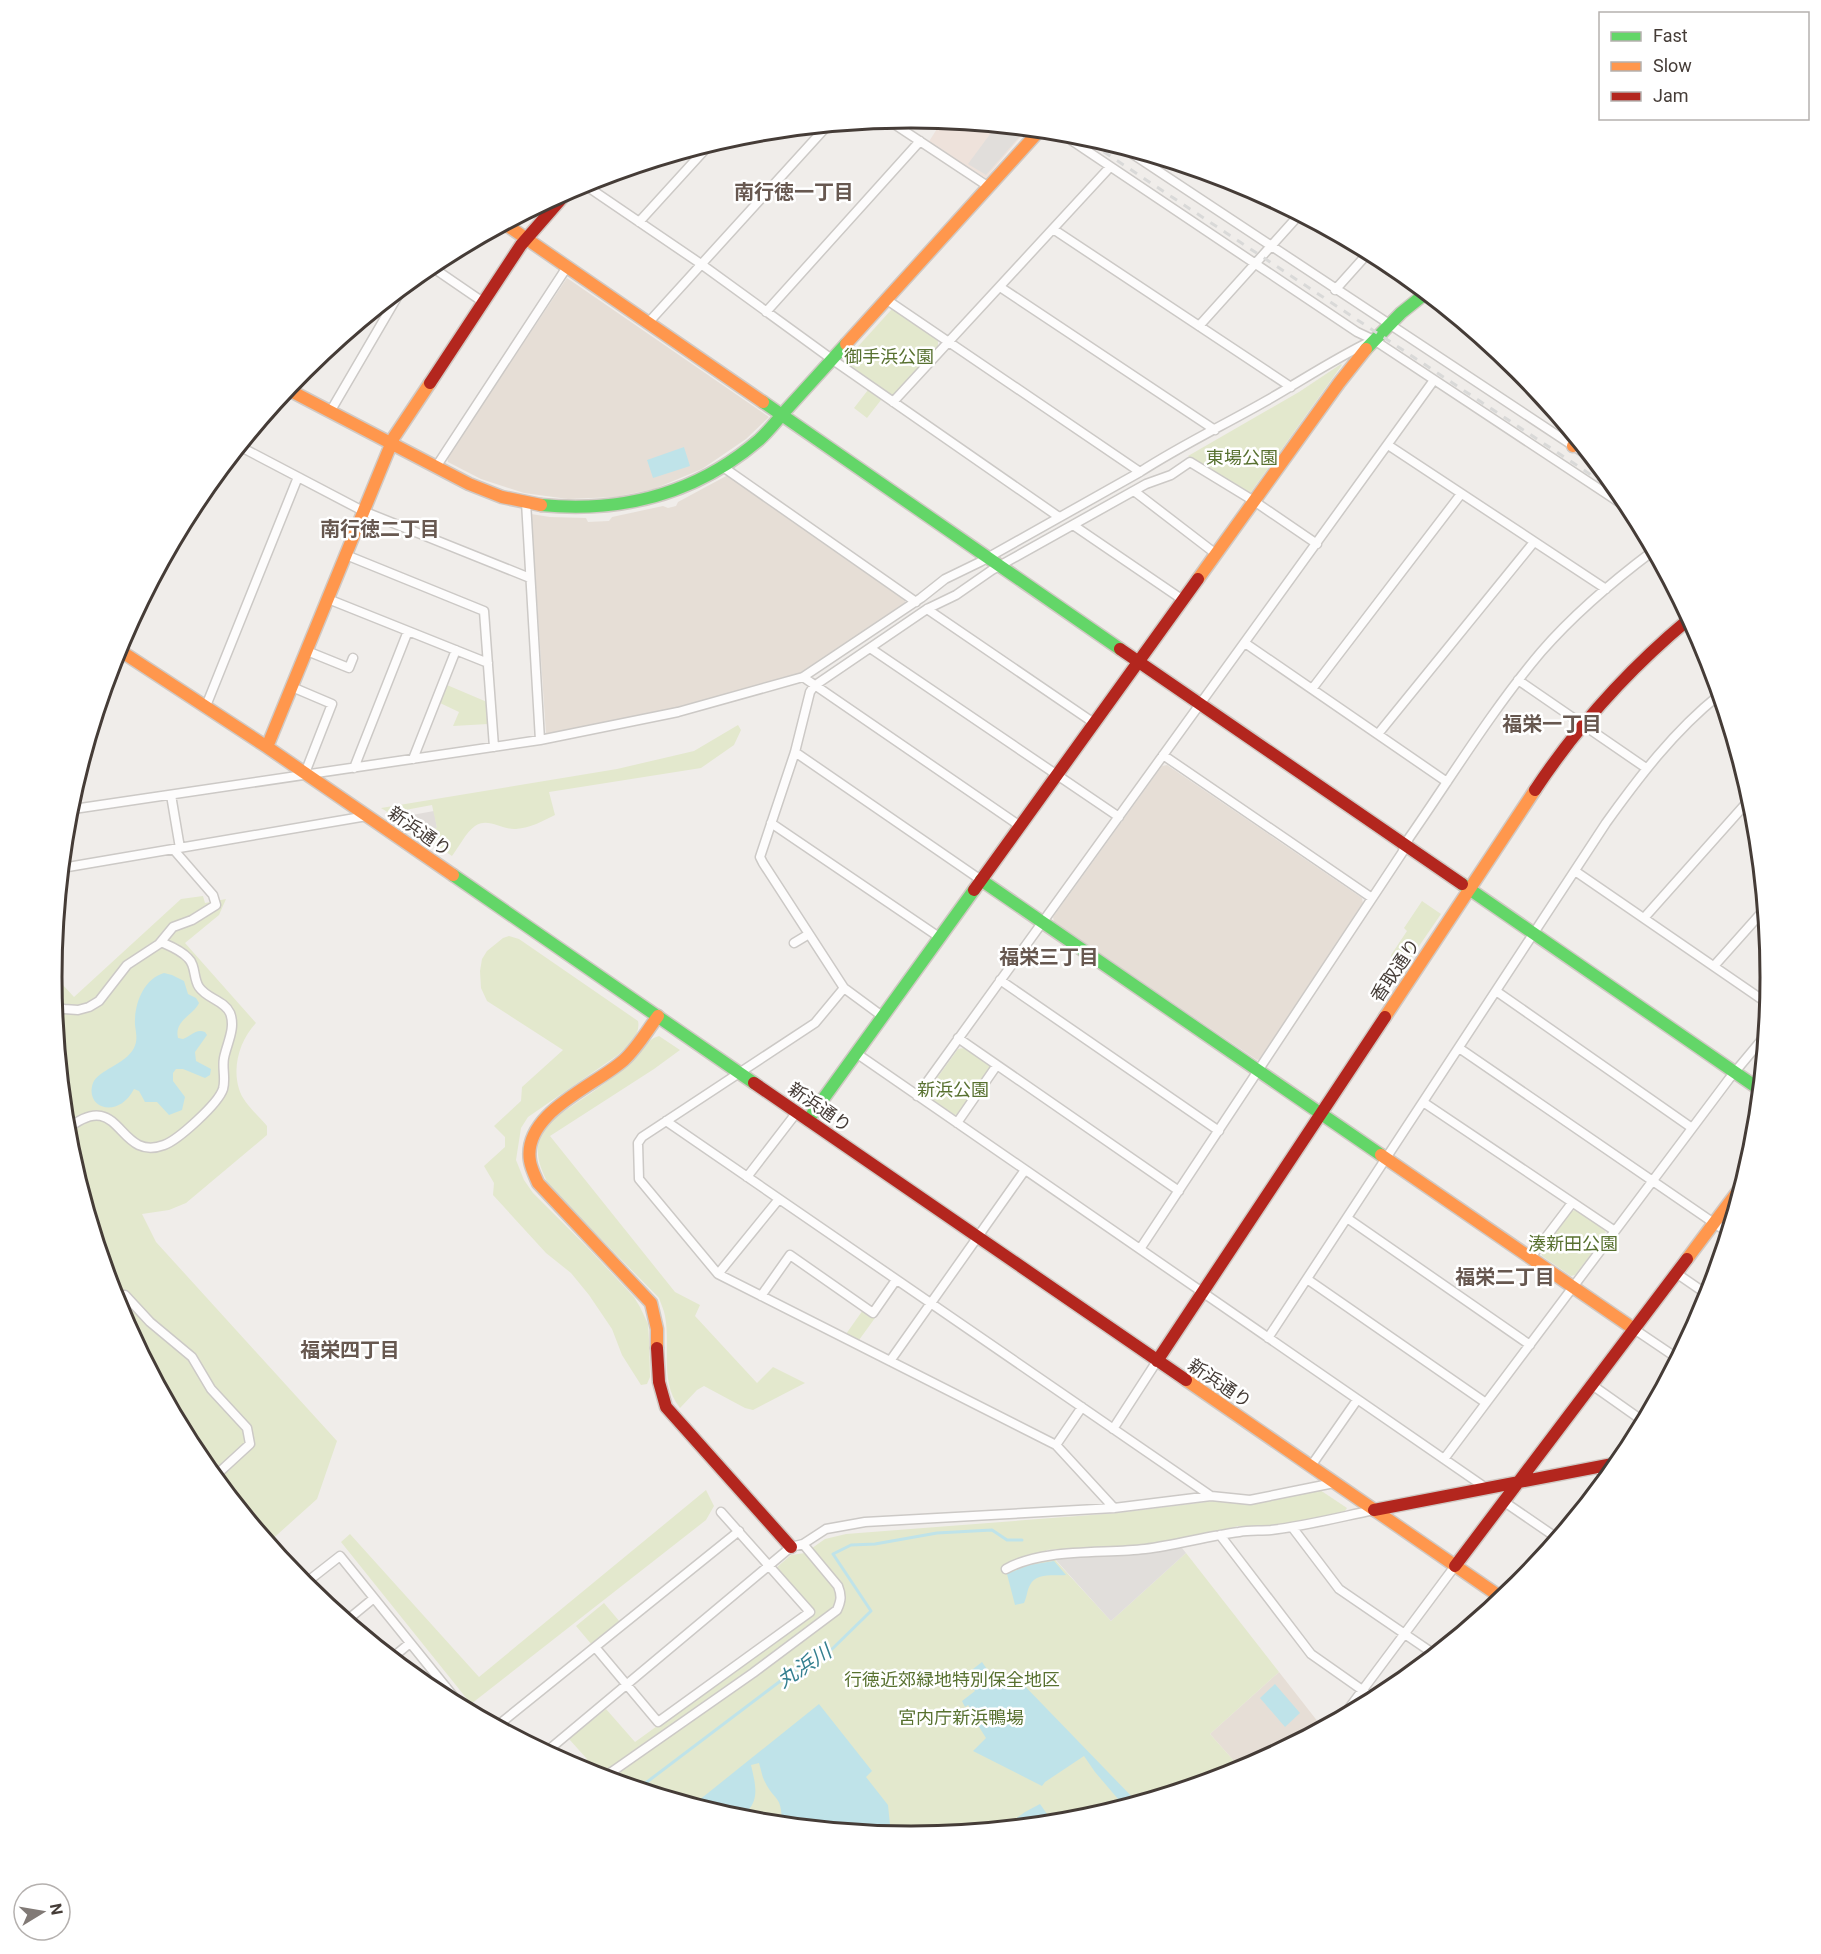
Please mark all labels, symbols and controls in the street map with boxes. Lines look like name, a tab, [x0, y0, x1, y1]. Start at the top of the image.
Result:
legend	[1599, 12, 1809, 120]
text: Fast	[1653, 25, 1688, 46]
text: Slow	[1653, 55, 1692, 76]
text: Jam	[1653, 85, 1689, 106]
district label: 南行徳一丁目	[734, 180, 854, 204]
park label: 御手浜公園	[844, 346, 934, 367]
park label: 東場公園	[1206, 447, 1278, 468]
district label: 南行徳二丁目	[320, 517, 440, 541]
district label: 福栄一丁目	[1502, 712, 1602, 736]
street label: 新浜通り	[384, 802, 456, 860]
street label: 香取通り	[1366, 934, 1424, 1006]
district label: 福栄三丁目	[999, 945, 1099, 969]
street label: 新浜通り	[784, 1078, 856, 1136]
park label: 新浜公園	[917, 1079, 989, 1100]
park label: 湊新田公園	[1528, 1233, 1618, 1254]
district label: 福栄二丁目	[1455, 1265, 1555, 1289]
district label: 福栄四丁目	[300, 1338, 400, 1362]
street label: 新浜通り	[1184, 1354, 1256, 1412]
water label: 丸浜川	[772, 1638, 837, 1693]
park label: 行徳近郊緑地特別保全地区	[844, 1669, 1060, 1690]
park label: 宮内庁新浜鴨場	[898, 1707, 1024, 1728]
north arrow	[12, 1882, 72, 1942]
text: N	[46, 1902, 67, 1917]

